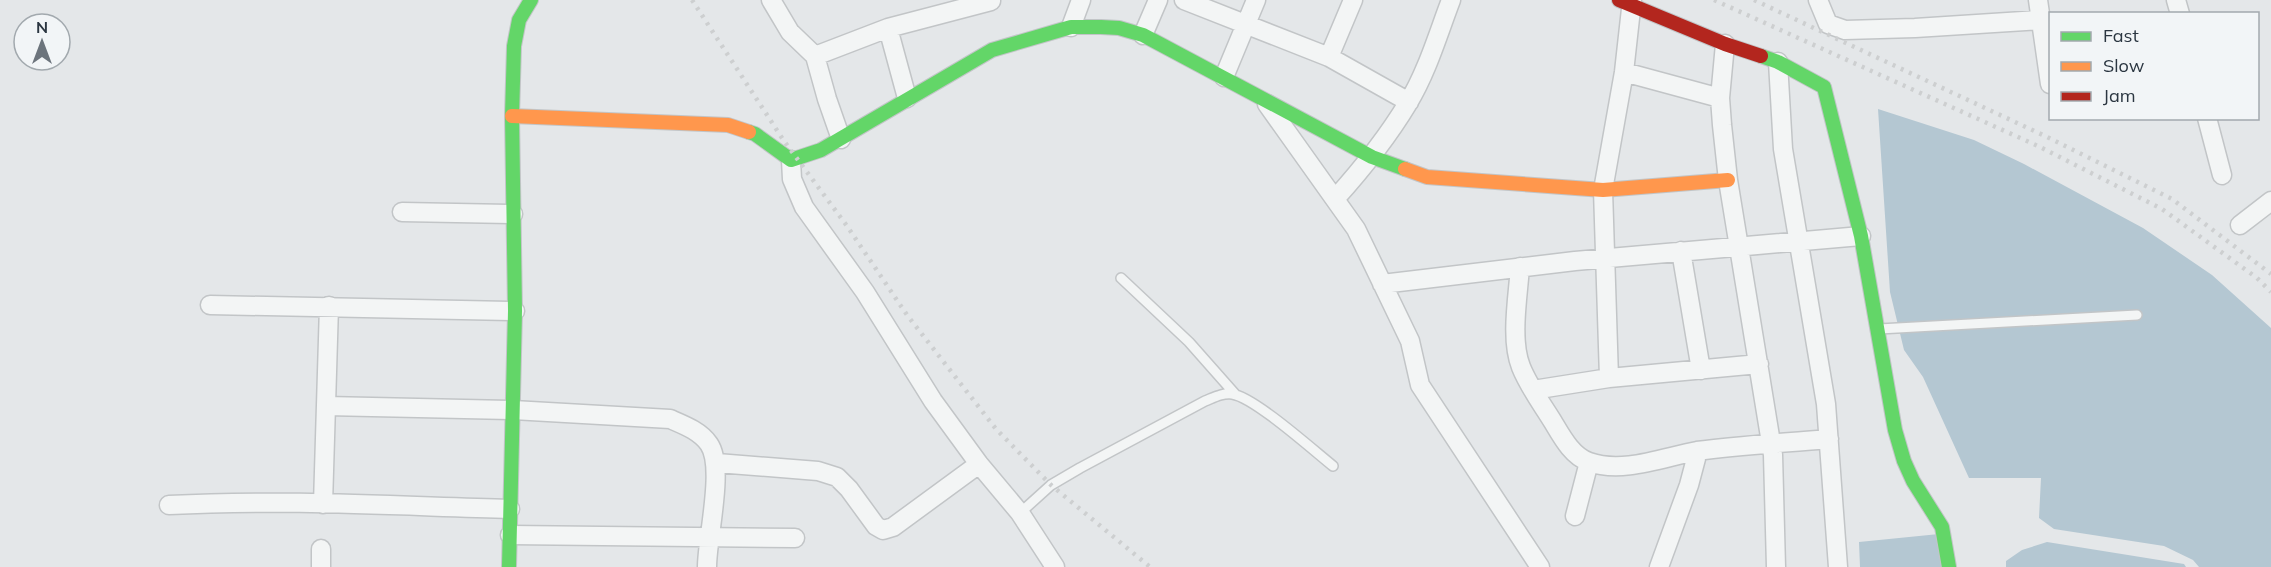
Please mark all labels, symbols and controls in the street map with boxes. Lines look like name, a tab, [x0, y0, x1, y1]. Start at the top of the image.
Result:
north arrow	[12, 12, 72, 72]
legend	[2049, 12, 2259, 120]
text: N	[36, 17, 48, 37]
text: Fast	[2103, 24, 2139, 47]
text: Slow	[2103, 54, 2145, 77]
text: Jam	[2103, 84, 2136, 107]

